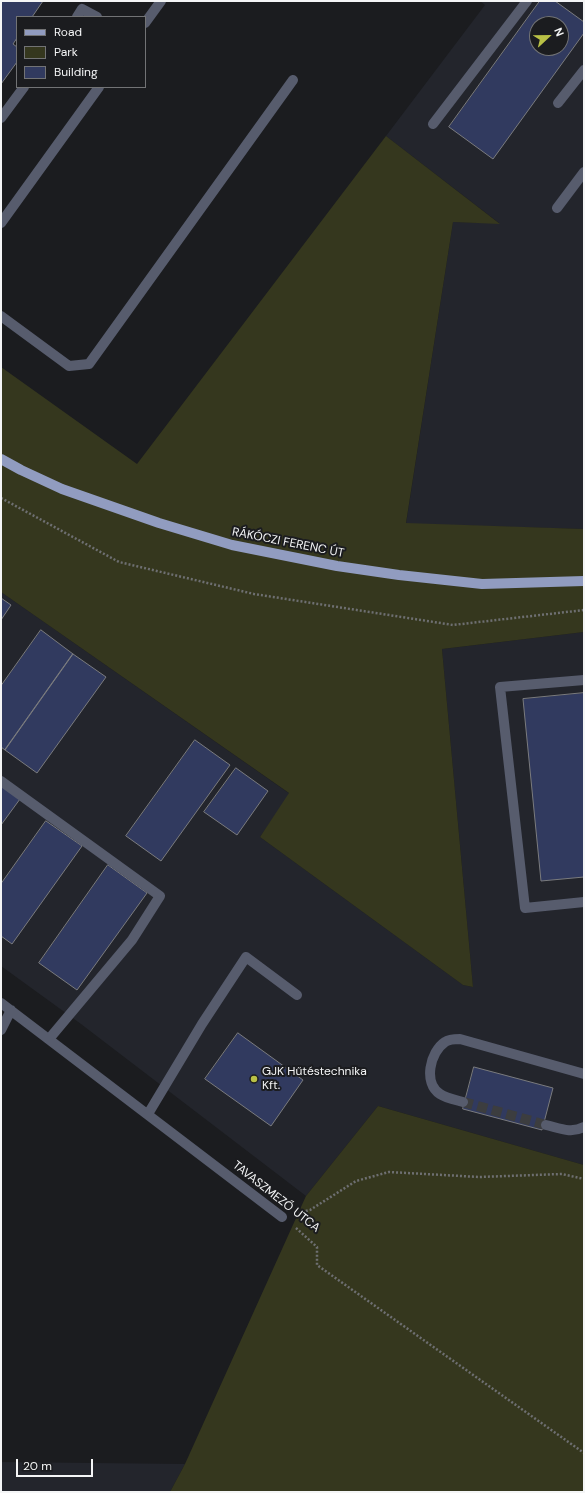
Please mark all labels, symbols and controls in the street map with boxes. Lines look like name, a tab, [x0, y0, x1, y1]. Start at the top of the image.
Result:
legend	[16, 16, 146, 88]
north arrow	[529, 16, 569, 56]
text: Road	[54, 24, 82, 40]
text: N	[551, 26, 567, 38]
text: Park	[54, 44, 78, 60]
text: Building	[54, 64, 98, 80]
street label: RÁKÓCZI FERENC ÚT	[231, 525, 345, 561]
place label: GJK Hűtéstechnika Kft.	[262, 1065, 367, 1093]
marker: GJK Hűtéstechnika Kft.	[249, 1074, 259, 1084]
street label: TAVASZMEZŐ UTCA	[229, 1158, 323, 1236]
scale bar	[18, 1451, 95, 1477]
text: 20 m	[23, 1458, 52, 1474]

